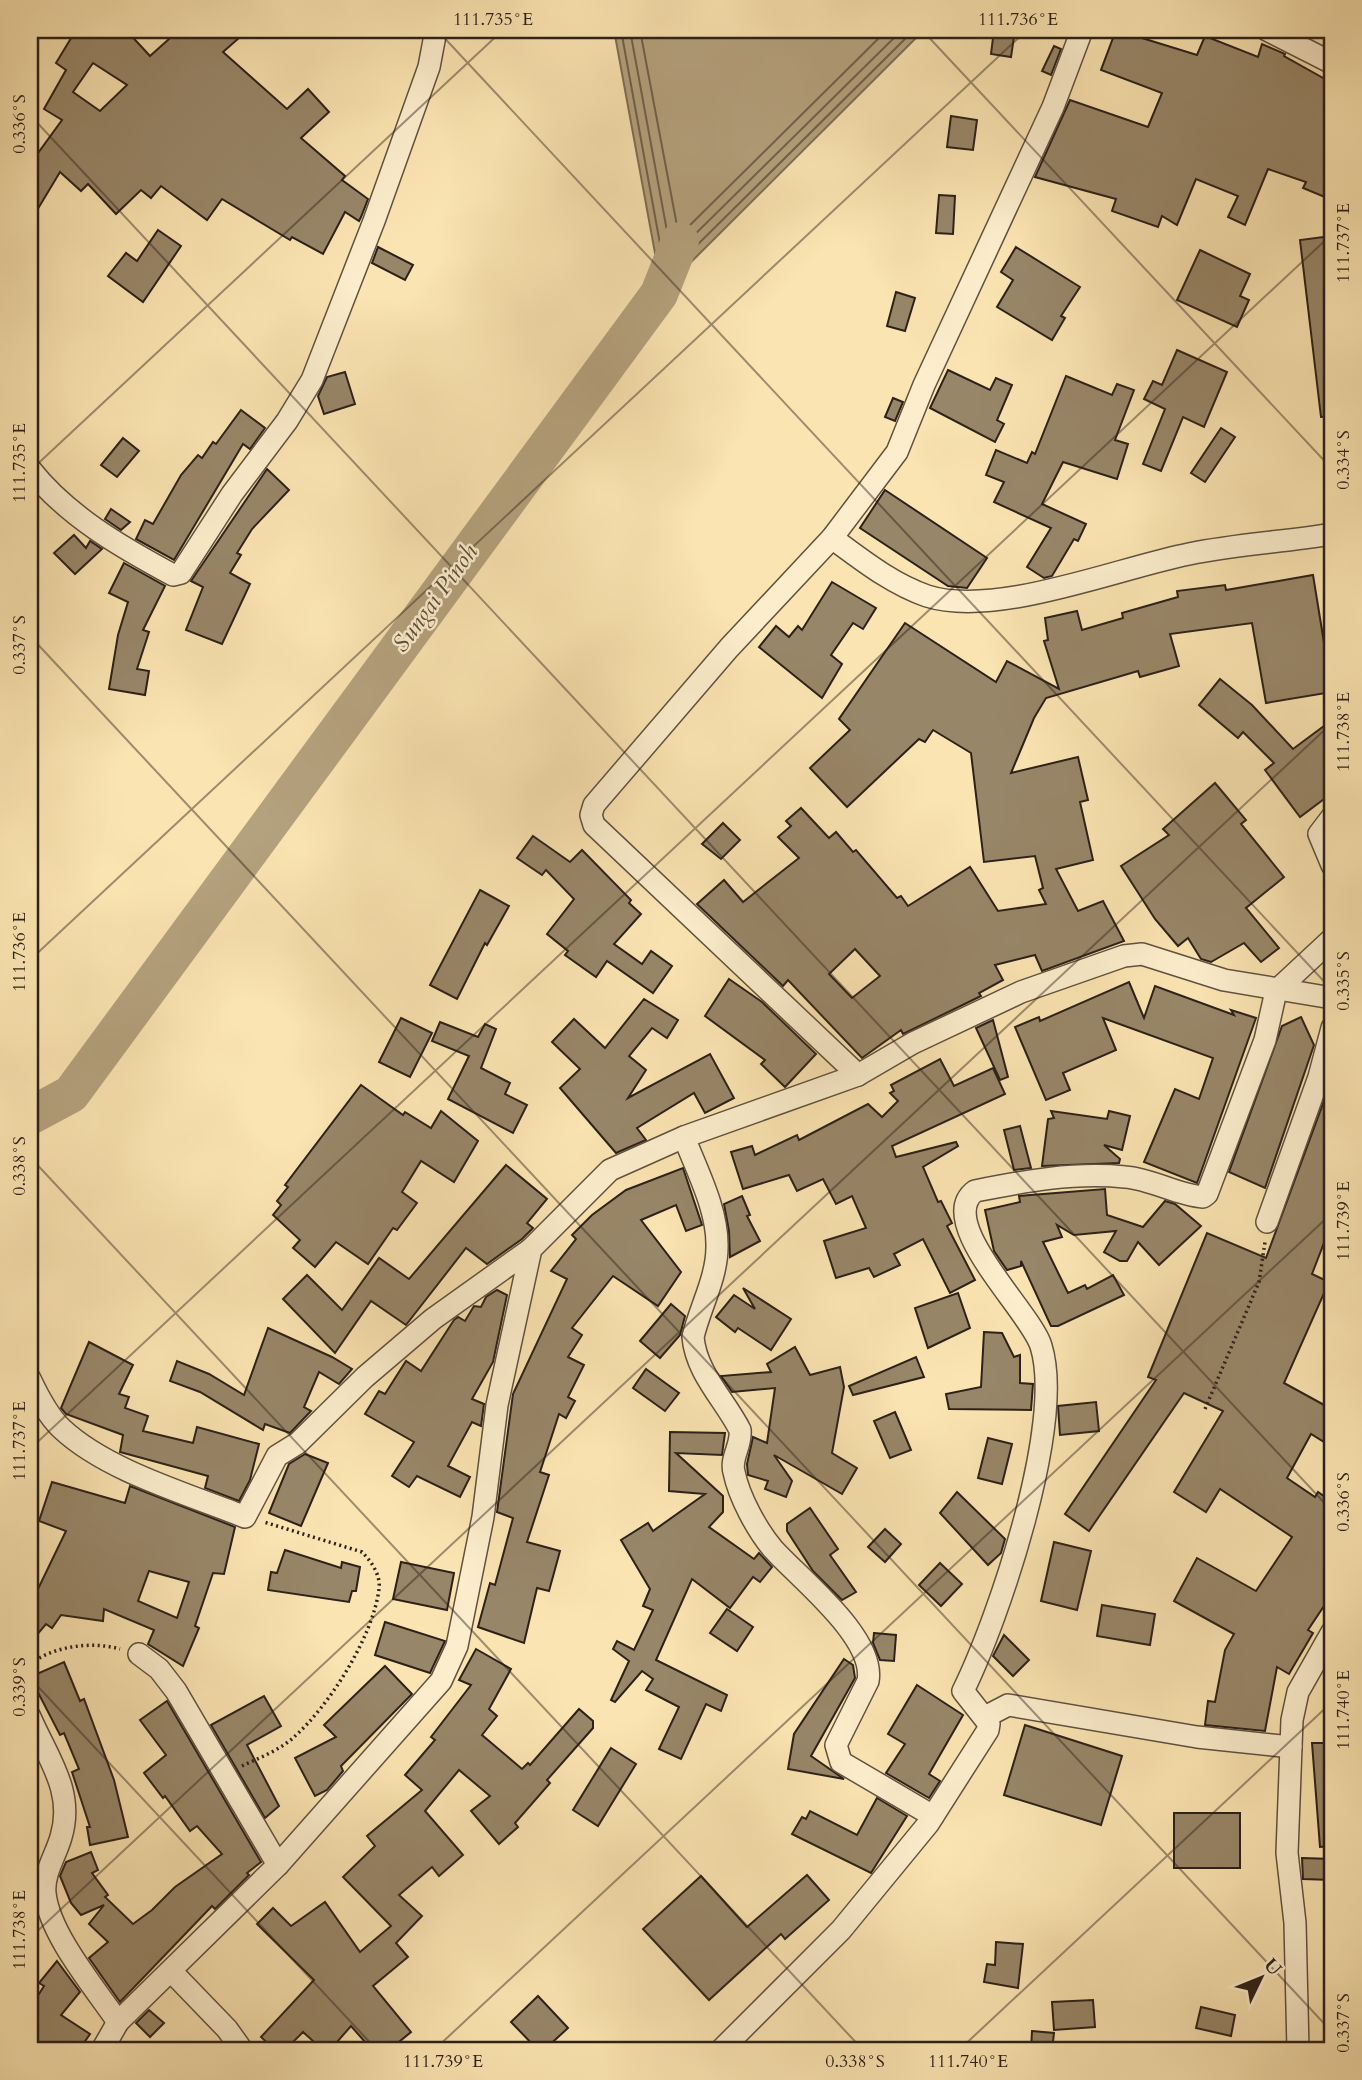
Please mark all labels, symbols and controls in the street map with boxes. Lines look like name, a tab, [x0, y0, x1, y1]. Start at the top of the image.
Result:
text: 111.735°E	[453, 7, 533, 32]
text: 111.736°E	[978, 7, 1058, 32]
text: 0.336°S	[7, 94, 32, 154]
text: 111.737°E	[1331, 203, 1356, 283]
text: 111.735°E	[7, 423, 32, 503]
text: 0.334°S	[1331, 430, 1356, 490]
water label: Sungai Pinoh	[385, 537, 486, 659]
text: 0.337°S	[7, 615, 32, 675]
text: 111.738°E	[1331, 692, 1356, 772]
text: 111.736°E	[7, 912, 32, 992]
text: 0.335°S	[1331, 951, 1356, 1011]
text: 0.338°S	[7, 1136, 32, 1196]
text: 111.739°E	[1331, 1181, 1356, 1261]
text: 111.737°E	[7, 1401, 32, 1481]
text: 0.336°S	[1331, 1472, 1356, 1532]
text: 0.339°S	[7, 1657, 32, 1717]
text: 111.740°E	[1331, 1670, 1356, 1750]
text: 111.738°E	[7, 1890, 32, 1970]
north arrow	[1226, 1944, 1296, 2014]
text: U	[1258, 1953, 1288, 1982]
text: 0.337°S	[1331, 1993, 1356, 2053]
text: 111.739°E	[403, 2049, 483, 2074]
text: 0.338°S	[825, 2049, 885, 2074]
text: 111.740°E	[928, 2049, 1008, 2074]

